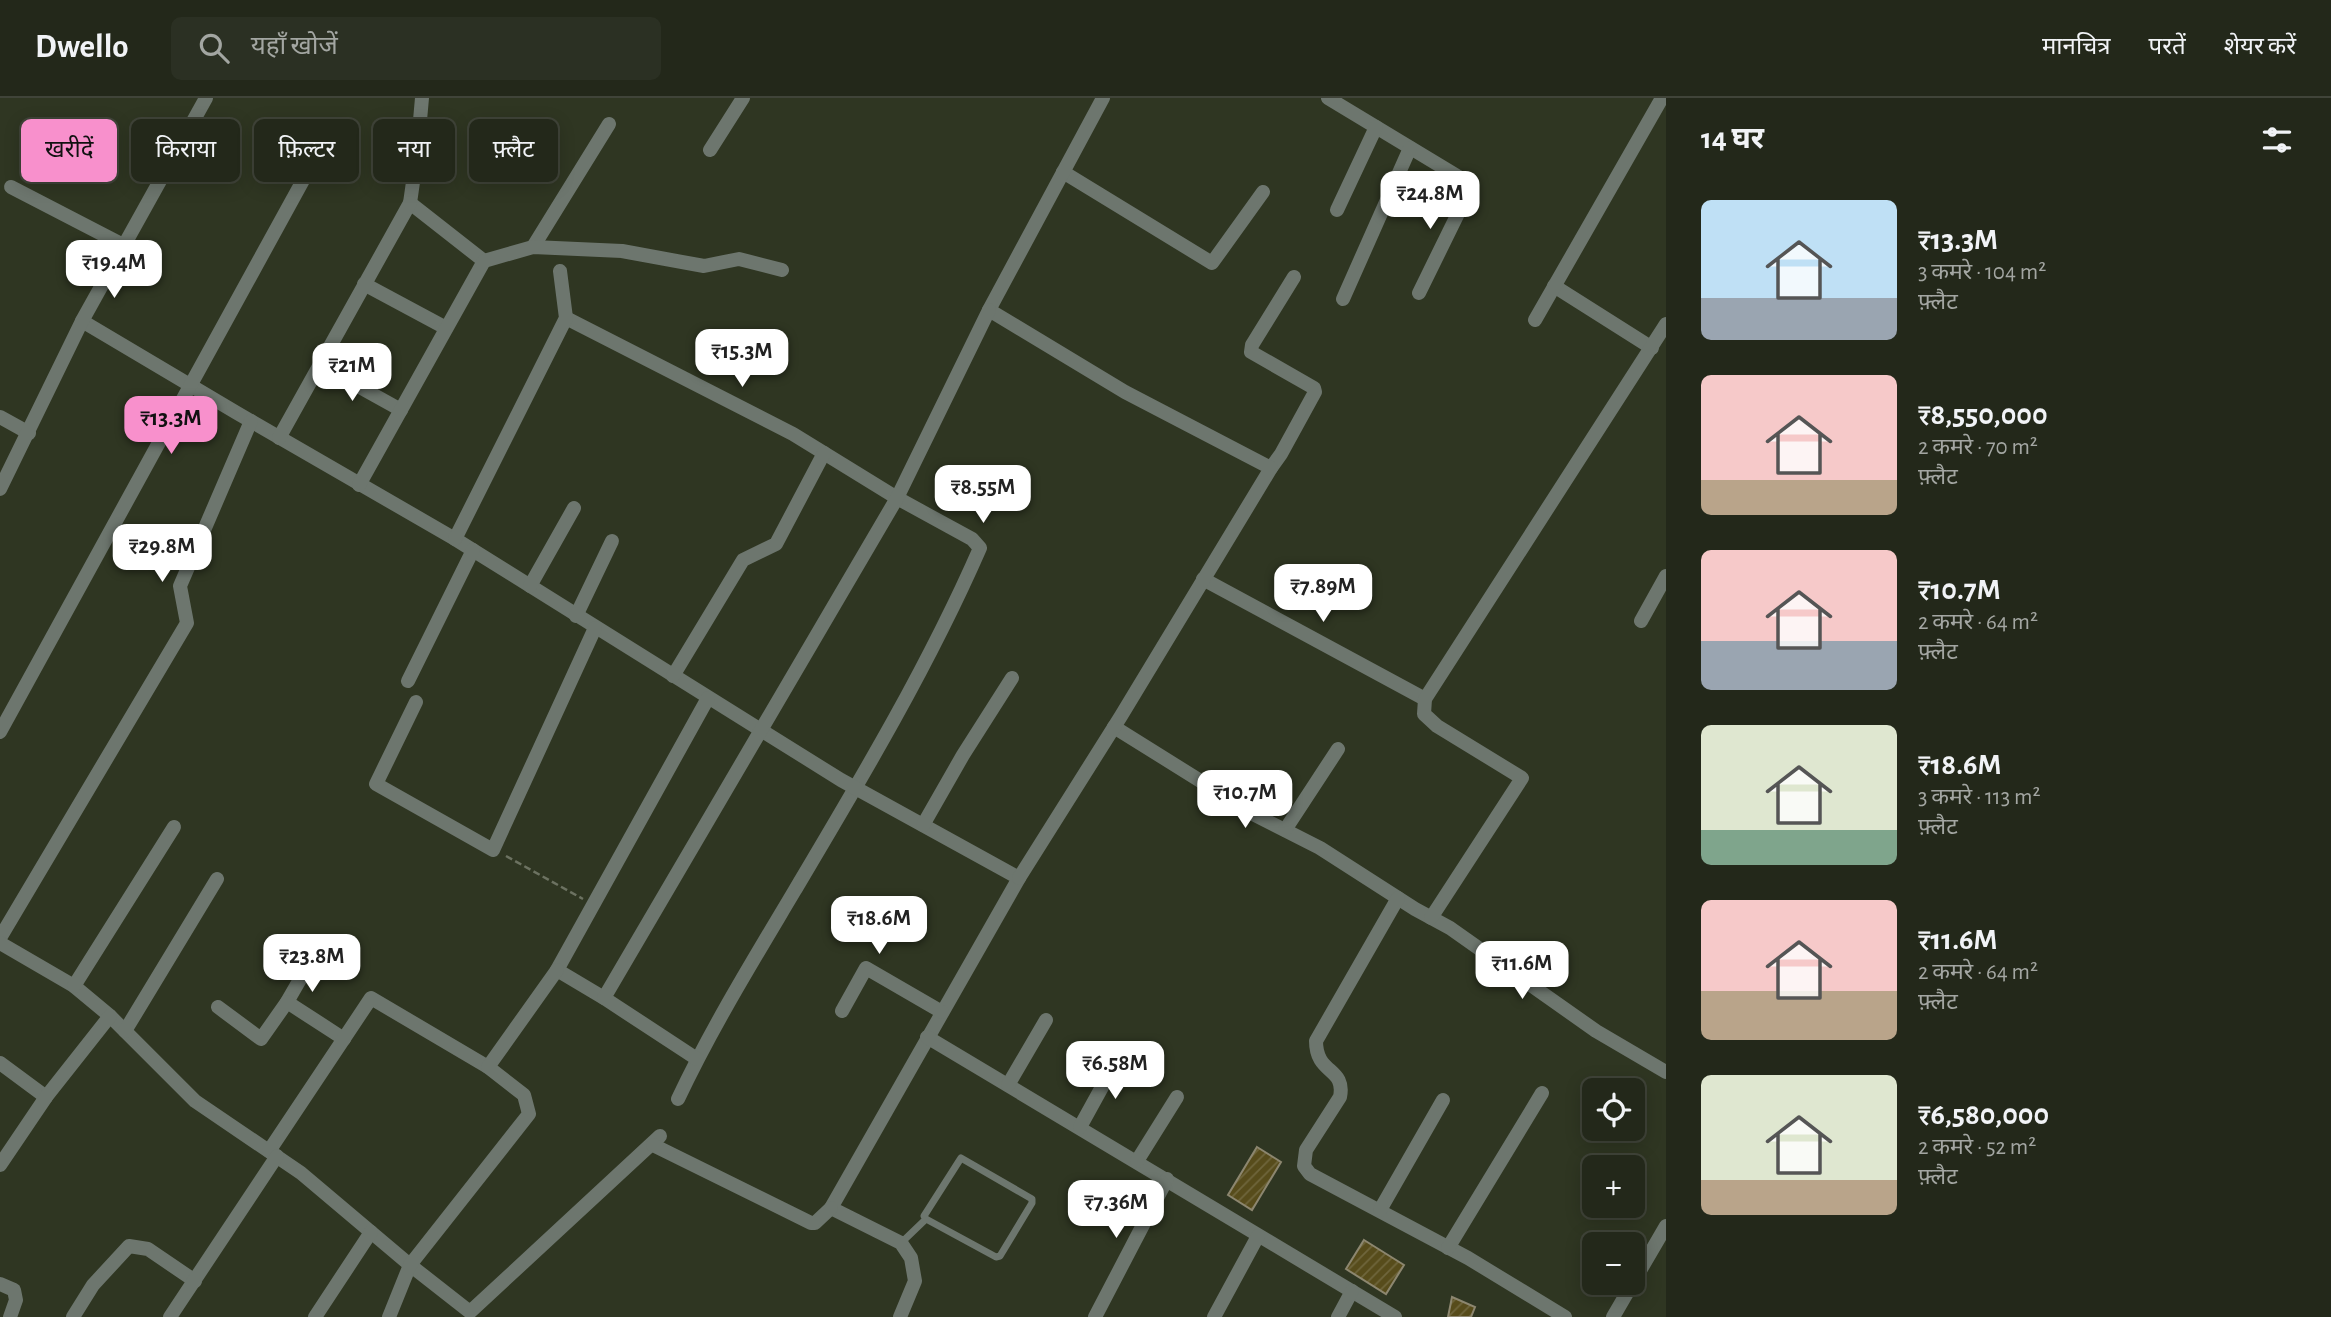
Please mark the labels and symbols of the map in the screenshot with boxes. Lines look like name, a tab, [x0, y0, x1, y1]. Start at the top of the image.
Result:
pin: ₹24.8M	[1373, 172, 1487, 231]
pin: ₹19.4M	[57, 240, 171, 300]
pin: ₹15.3M	[685, 330, 799, 389]
pin: ₹21M	[311, 344, 393, 403]
pin: ₹13.3M	[114, 396, 228, 456]
pin: ₹8.55M	[926, 466, 1040, 525]
pin: ₹29.8M	[105, 524, 219, 584]
pin: ₹7.89M	[1266, 564, 1380, 624]
pin: ₹10.7M	[1188, 770, 1302, 830]
pin: ₹18.6M	[822, 896, 936, 956]
pin: ₹23.8M	[255, 934, 369, 994]
pin: ₹11.6M	[1465, 942, 1579, 1001]
pin: ₹6.58M	[1058, 1042, 1172, 1101]
pin: ₹7.36M	[1059, 1180, 1173, 1240]

